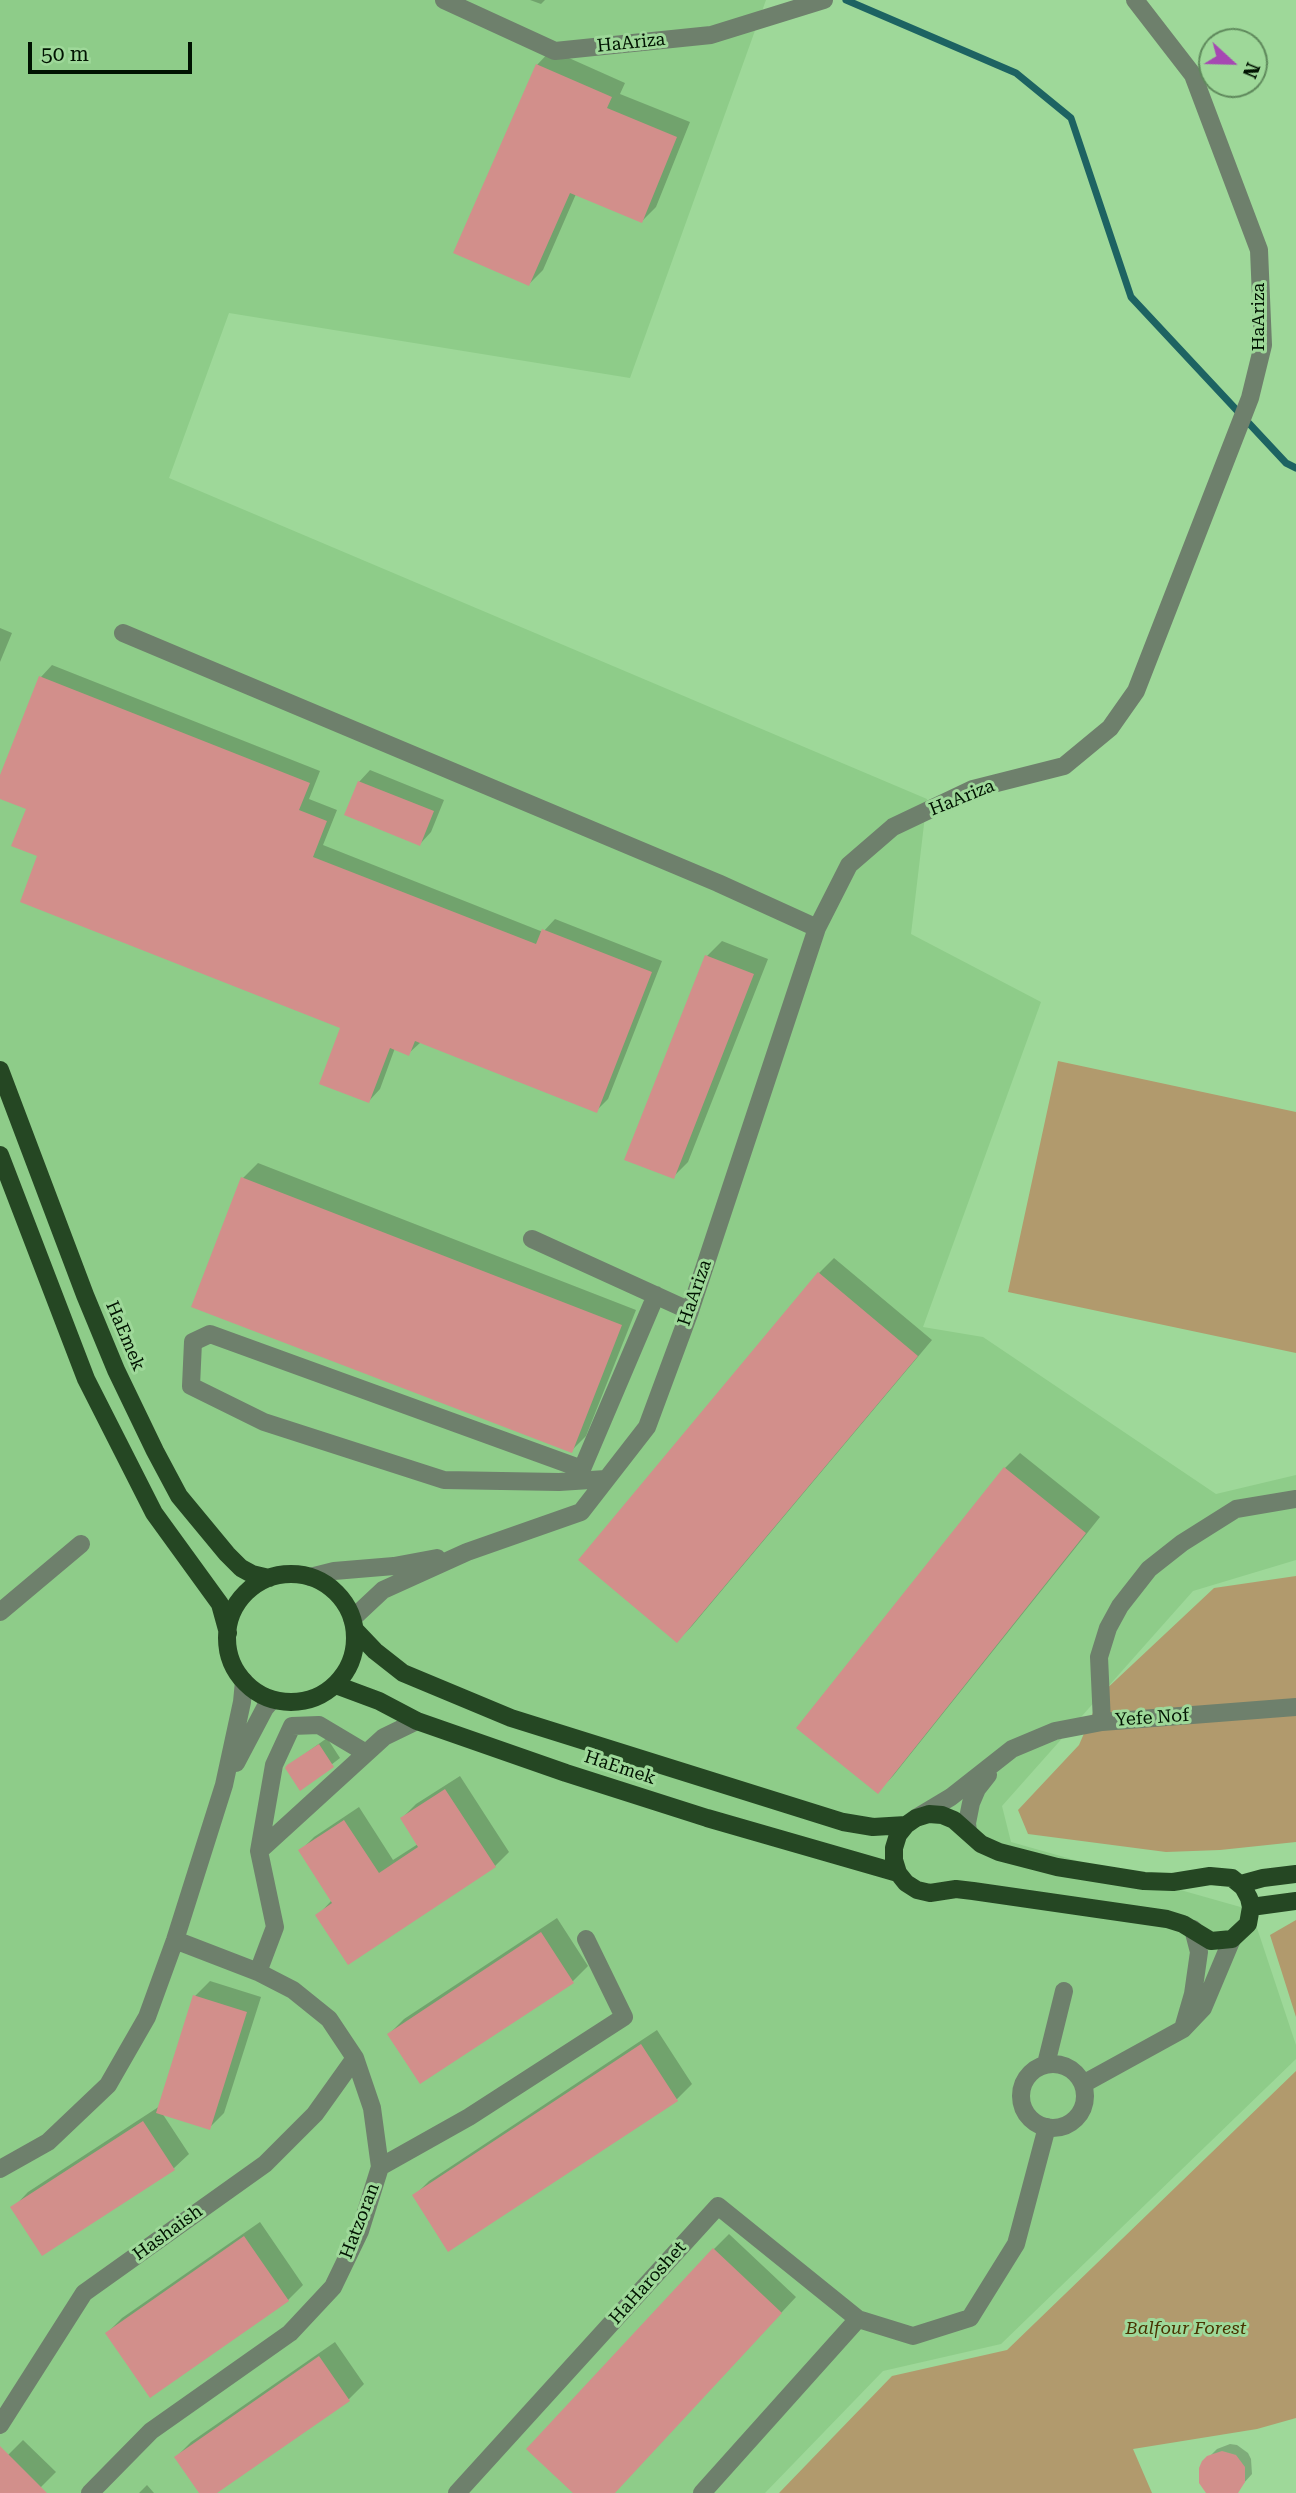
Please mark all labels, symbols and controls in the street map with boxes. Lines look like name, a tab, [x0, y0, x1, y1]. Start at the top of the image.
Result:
scale bar	[32, 28, 196, 72]
north arrow	[1198, 28, 1268, 98]
street label: HaAriza	[596, 29, 666, 57]
text: 50 m	[41, 42, 89, 66]
text: N	[1238, 59, 1264, 81]
street label: HaAriza	[1248, 283, 1270, 351]
street label: HaAriza	[926, 775, 998, 821]
street label: HaAriza	[674, 1257, 716, 1329]
street label: HaEmek	[101, 1298, 149, 1374]
street label: Yefe Nof	[1114, 1705, 1190, 1731]
street label: HaEmek	[582, 1746, 658, 1790]
street label: Hatzoran	[336, 2180, 384, 2262]
street label: Hashaish	[129, 2201, 207, 2265]
street label: HaHaroshet	[605, 2237, 691, 2329]
park label: Balfour Forest	[1126, 2318, 1246, 2340]

